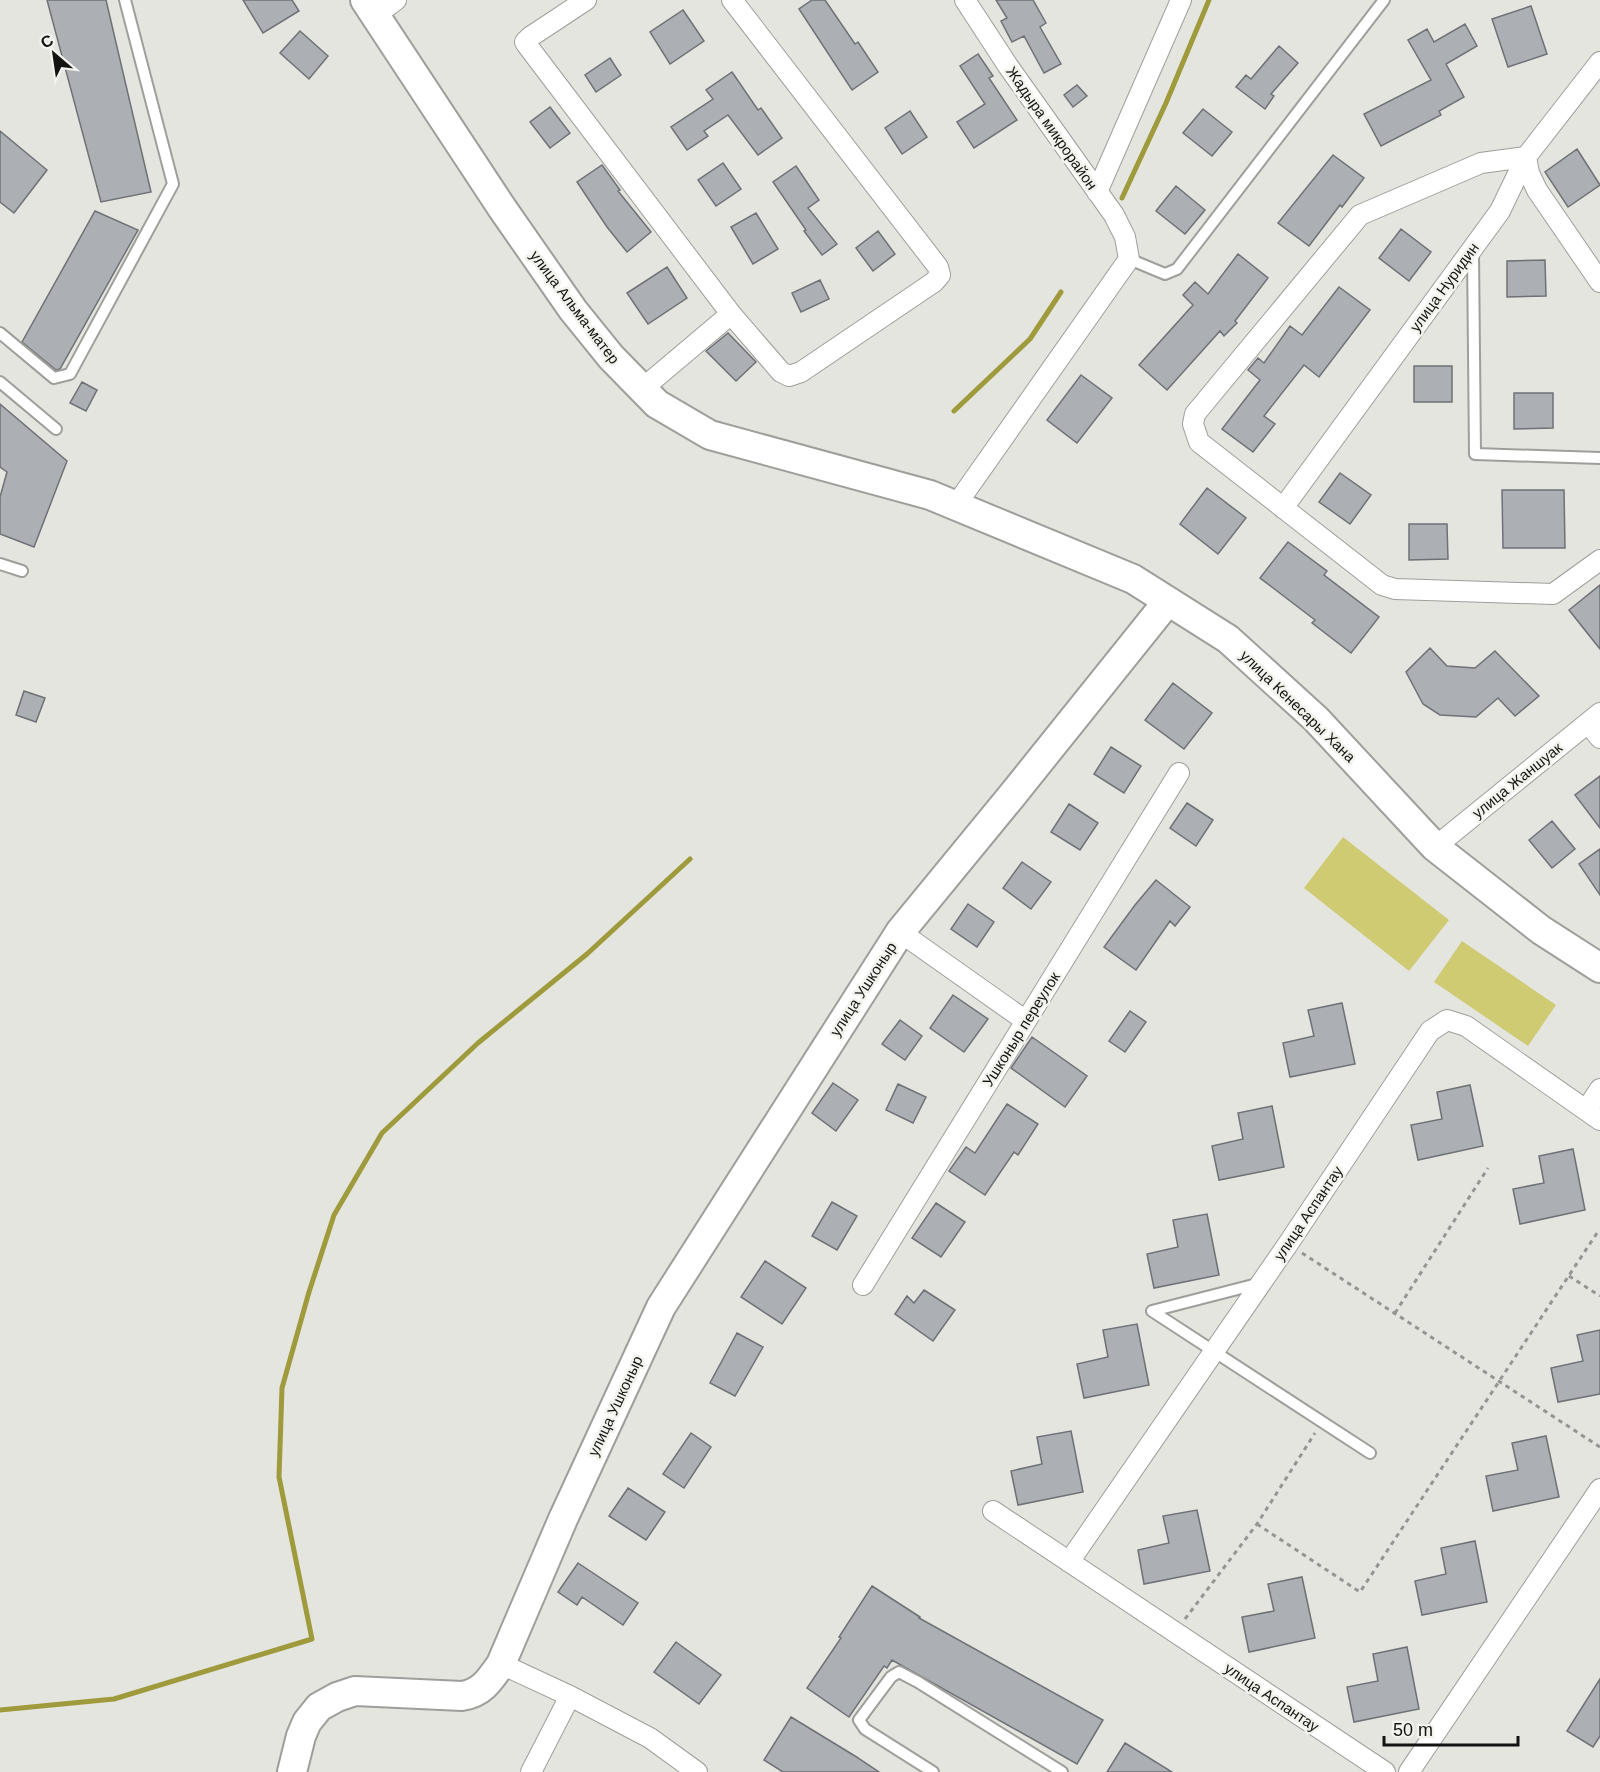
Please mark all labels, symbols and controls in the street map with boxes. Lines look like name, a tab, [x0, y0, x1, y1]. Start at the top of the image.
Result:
north arrow	[24, 24, 84, 84]
text: С	[38, 31, 57, 52]
street label: Жадыра микрорайон	[1003, 63, 1101, 193]
street label: улица Нуридин	[1406, 239, 1482, 335]
street label: улица Альма-матер	[527, 247, 623, 367]
street label: улица Кенесары Хана	[1237, 647, 1359, 766]
street label: улица Жаншуак	[1469, 738, 1566, 821]
street label: улица Ушконыр	[826, 939, 900, 1039]
street label: Ушконыр переулок	[979, 968, 1063, 1089]
street label: улица Аспантау	[1270, 1162, 1346, 1263]
street label: улица Ушконыр	[584, 1353, 646, 1459]
street label: улица Аспантау	[1222, 1659, 1323, 1735]
scale bar	[1384, 1709, 1518, 1747]
text: 50 m	[1393, 1720, 1433, 1740]

